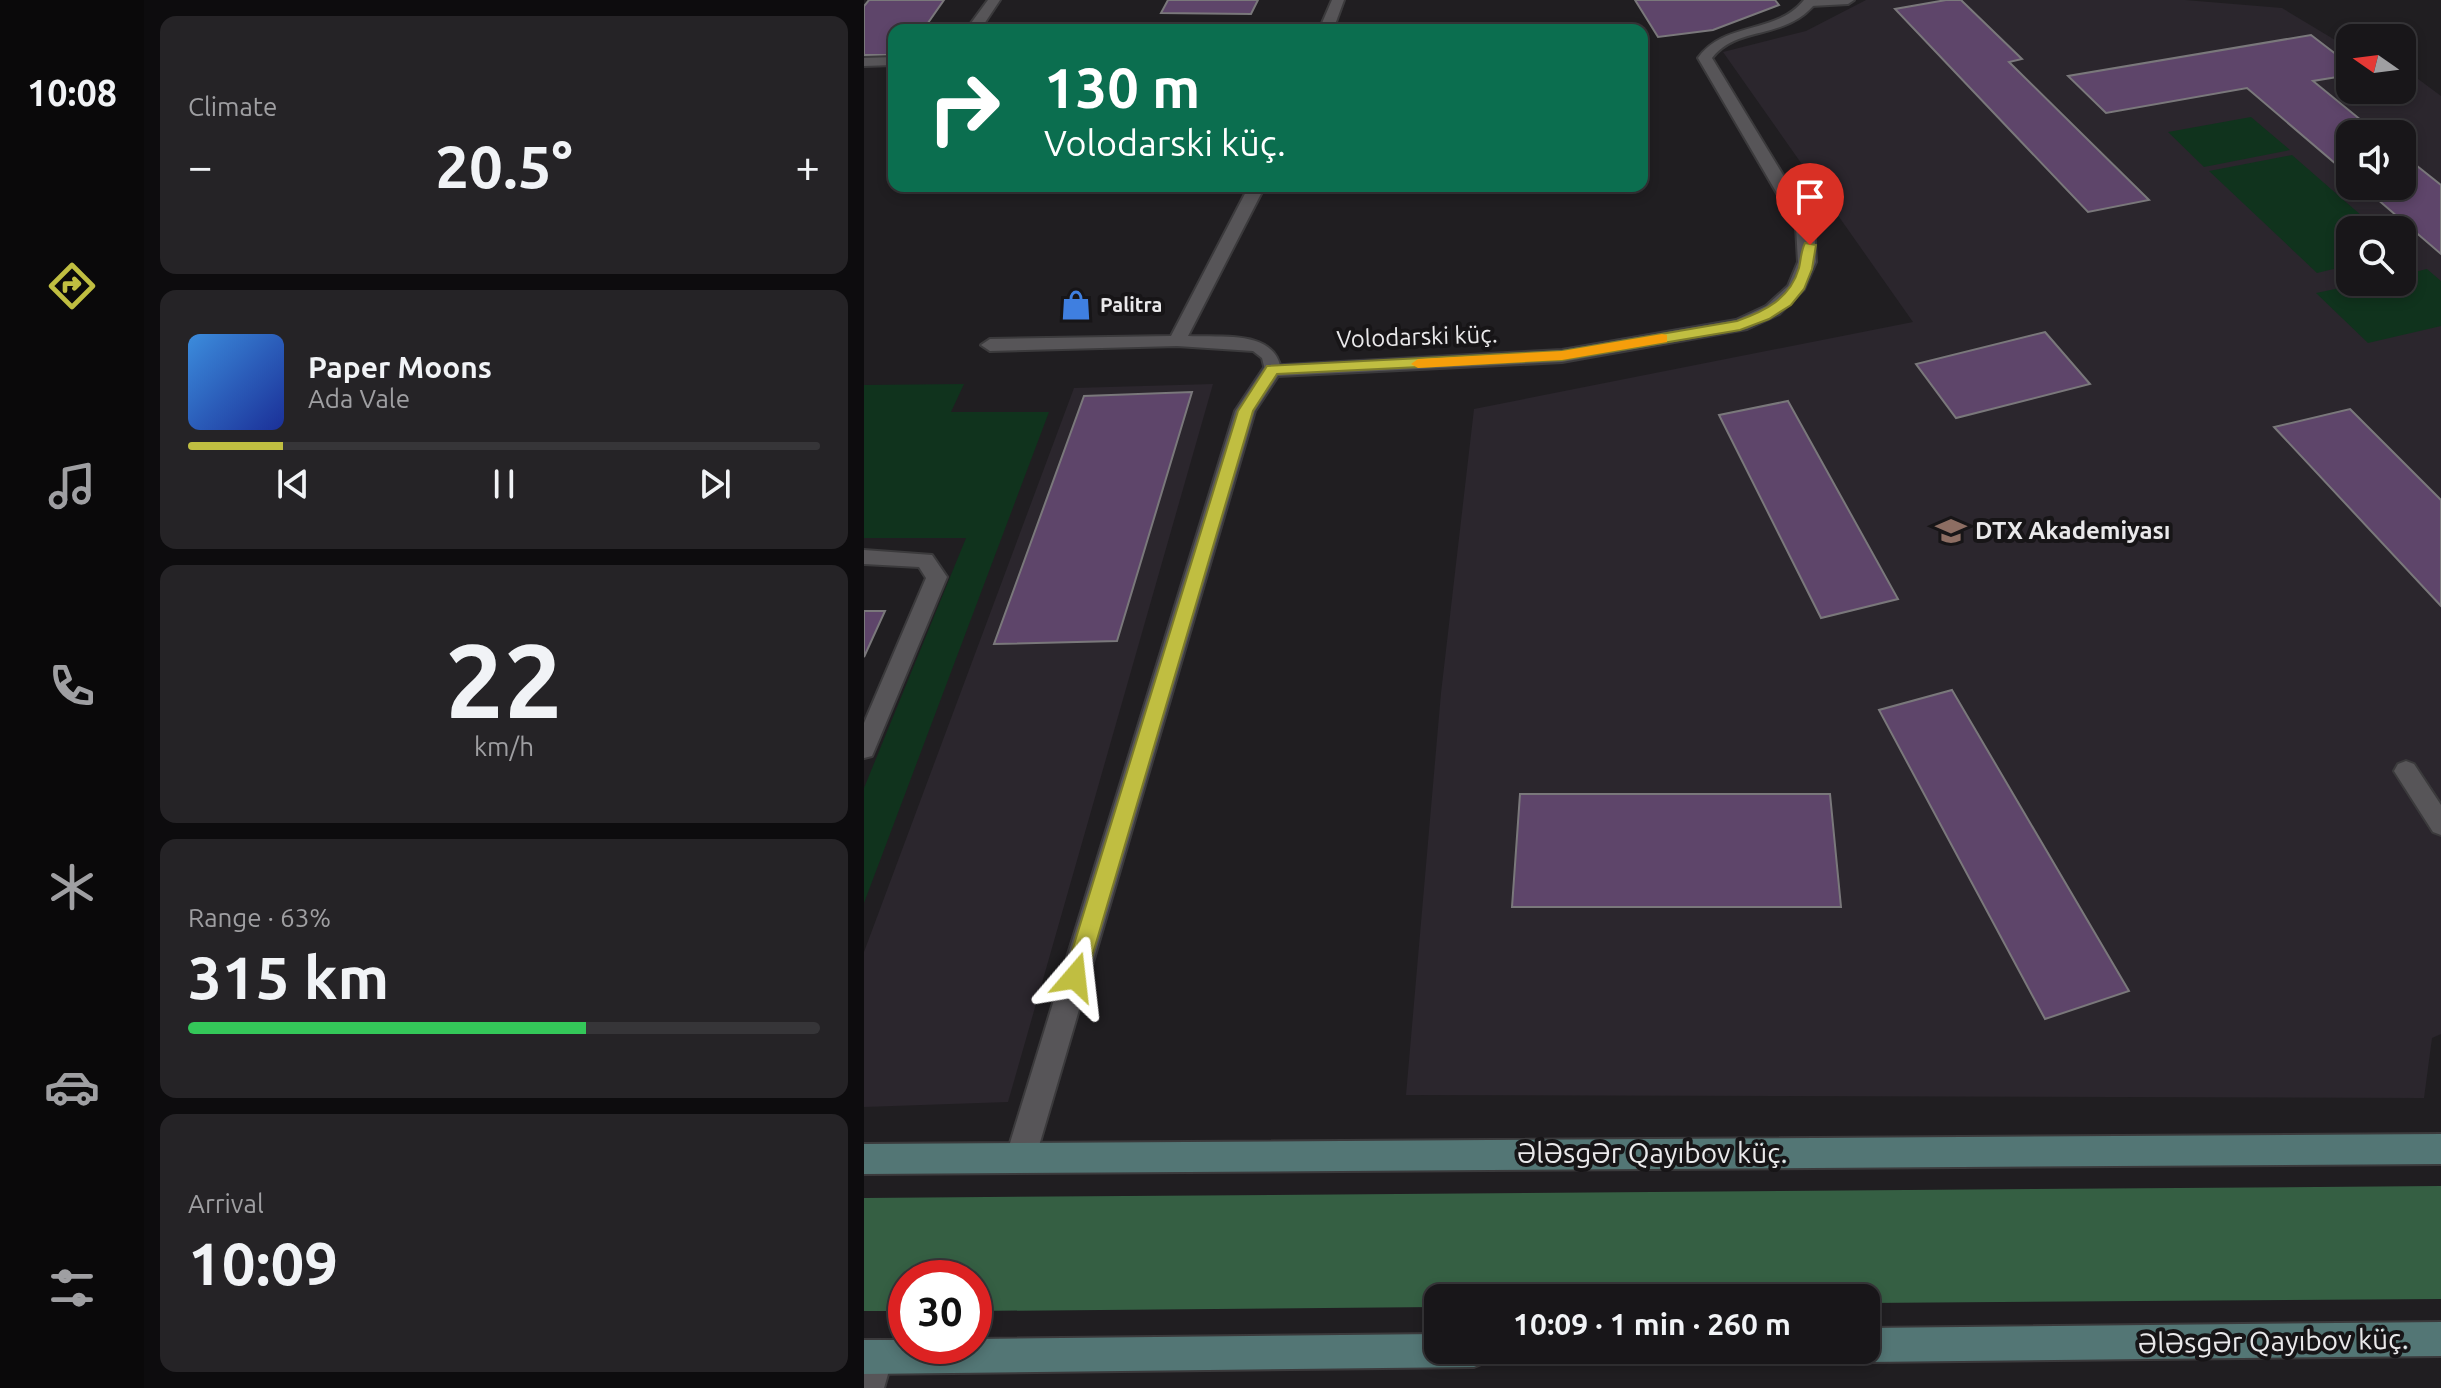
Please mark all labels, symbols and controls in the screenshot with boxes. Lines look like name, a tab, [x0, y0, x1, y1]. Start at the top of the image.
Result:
north arrow	[2336, 24, 2416, 104]
map controls	[2336, 24, 2416, 296]
icon: right	[912, 56, 1016, 160]
text: 130 m	[1044, 56, 1200, 119]
text: 10:08	[27, 72, 117, 113]
text: Climate	[188, 92, 277, 121]
button: sound	[2336, 120, 2416, 200]
text: Volodarski küç.	[1044, 122, 1286, 163]
text: 20.5°	[435, 132, 573, 199]
text: −	[188, 141, 213, 190]
text: +	[795, 141, 820, 190]
pin	[1776, 163, 1844, 245]
icon: arrive	[1788, 175, 1832, 219]
button: search	[2336, 216, 2416, 296]
icon: directions	[44, 258, 100, 314]
shop icon: Palitra	[1059, 288, 1093, 322]
place label: Palitra	[1100, 293, 1162, 316]
street label: Volodarski küç.	[1336, 320, 1498, 353]
text: Paper Moons	[308, 350, 492, 384]
text: Ada Vale	[308, 384, 410, 413]
icon: music	[44, 458, 100, 514]
icon: previous	[271, 462, 315, 506]
icon: pause	[482, 462, 526, 506]
icon: next	[693, 462, 737, 506]
school or university icon: DTX Akademiyası	[1934, 514, 1968, 548]
place label: DTX Akademiyası	[1975, 517, 2171, 544]
text: 22	[445, 621, 563, 738]
icon: phone	[44, 658, 100, 714]
text: km/h	[474, 732, 534, 761]
icon: climate	[44, 859, 100, 915]
text: Range · 63%	[188, 903, 331, 932]
position arrow	[1033, 935, 1117, 1019]
text: 315 km	[188, 943, 389, 1010]
icon: car	[44, 1059, 100, 1115]
street label: Ələsgər Qayıbov küç.	[1517, 1137, 1787, 1168]
text: Arrival	[188, 1189, 264, 1218]
text: 10:09	[188, 1229, 338, 1296]
icon: filters	[44, 1260, 100, 1316]
speed limit sign: 30	[888, 1260, 992, 1364]
text: 10:09 · 1 min · 260 m	[1513, 1307, 1791, 1341]
street label: Ələsgər Qayıbov küç.	[2137, 1323, 2409, 1358]

